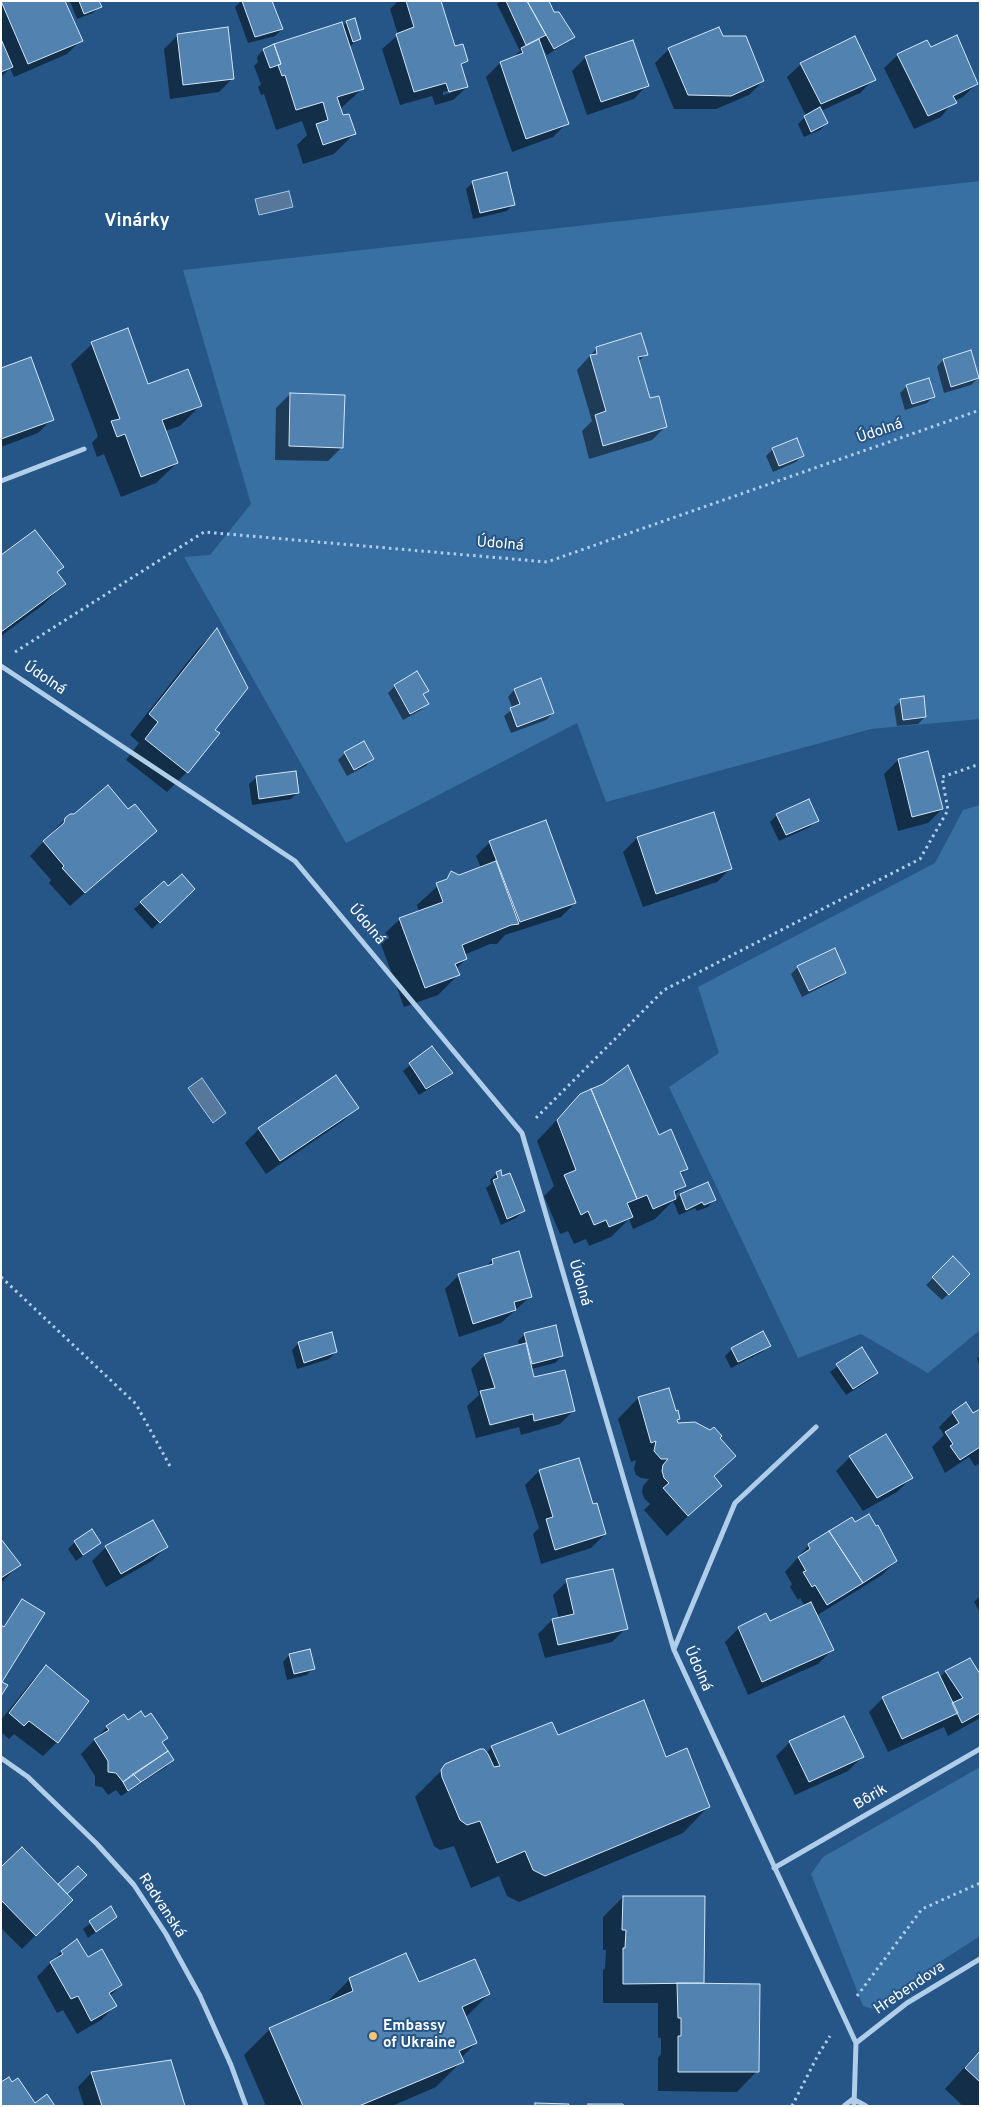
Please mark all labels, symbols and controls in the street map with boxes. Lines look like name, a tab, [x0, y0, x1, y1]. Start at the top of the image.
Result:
district label: Vinárky	[104, 211, 170, 233]
street label: Údolná	[855, 416, 905, 448]
street label: Údolná	[476, 534, 524, 556]
street label: Údolná	[19, 658, 69, 700]
street label: Údolná	[344, 901, 388, 949]
street label: Údolná	[564, 1258, 594, 1308]
street label: Údolná	[679, 1644, 715, 1694]
street label: Bôrik	[851, 1781, 891, 1815]
street label: Radvanská	[134, 1870, 188, 1942]
street label: Hrebendova	[871, 1959, 949, 2019]
place label: Embassy of Ukraine	[383, 2018, 456, 2053]
marker: Embassy of Ukraine	[367, 2030, 379, 2042]

